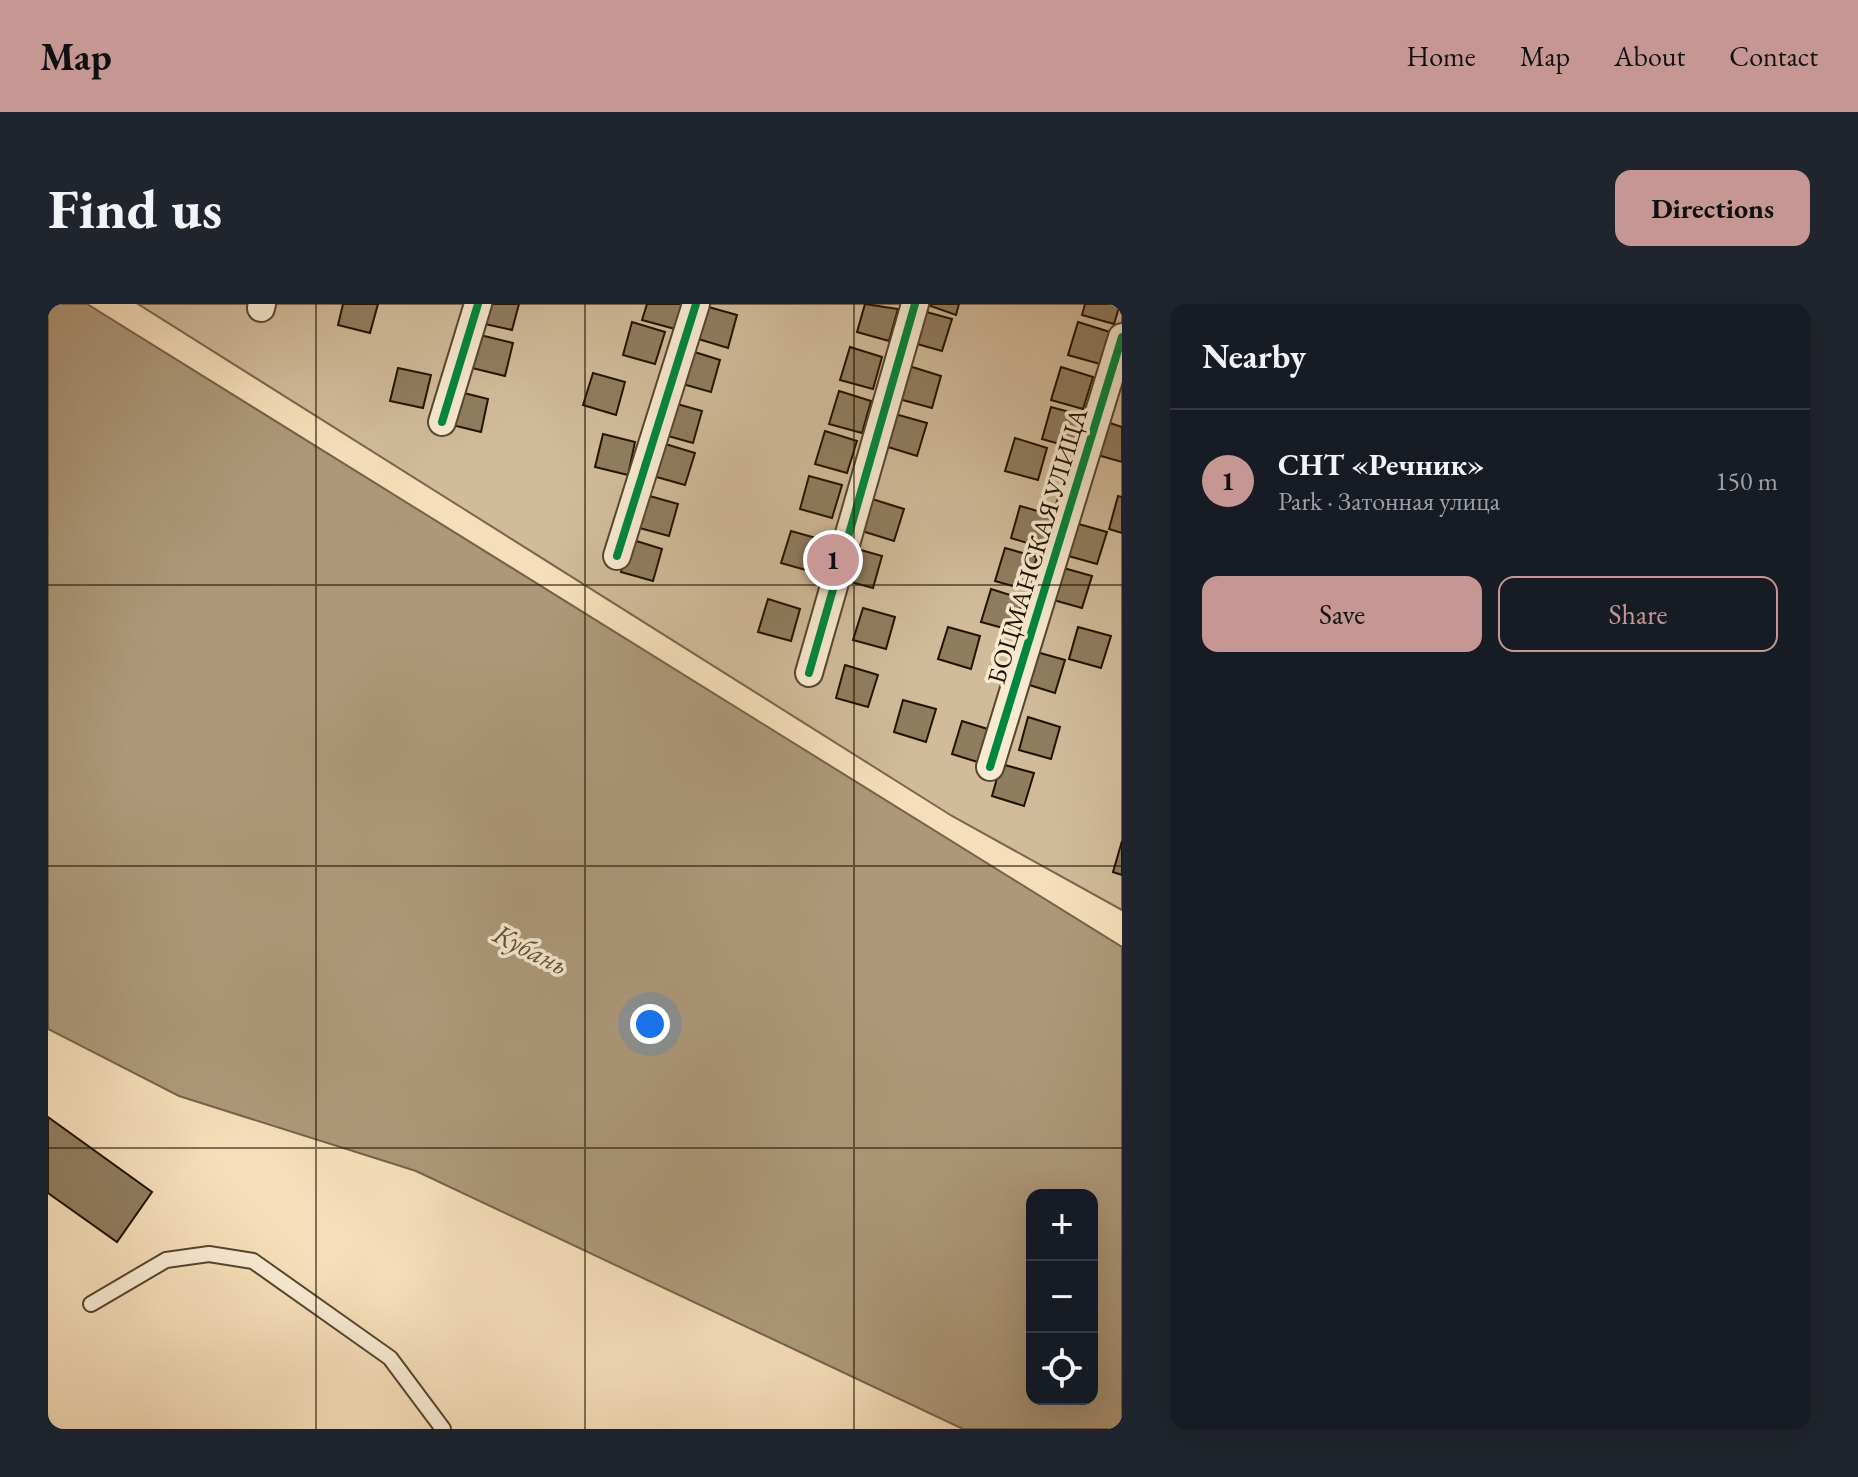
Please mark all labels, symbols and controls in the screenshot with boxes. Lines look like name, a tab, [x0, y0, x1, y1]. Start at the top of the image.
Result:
text: Map	[40, 32, 112, 81]
text: Home	[1406, 38, 1476, 74]
text: Map	[1520, 38, 1570, 74]
text: About	[1614, 38, 1685, 74]
text: Contact	[1729, 38, 1818, 74]
button: Directions	[1615, 170, 1810, 246]
text: Find us	[48, 172, 222, 245]
text: Nearby	[1202, 334, 1306, 378]
street label: БОЦМАНСКАЯ УЛИЦА	[979, 403, 1095, 688]
text: СНТ «Речник»	[1278, 445, 1485, 484]
text: 1	[1221, 464, 1235, 498]
text: 150 m	[1715, 464, 1778, 498]
text: Park · Затонная улица	[1278, 484, 1500, 518]
pin: 1	[807, 530, 859, 590]
button: Save	[1202, 576, 1482, 652]
button: Share	[1498, 576, 1778, 652]
water label: Кубань	[487, 915, 574, 983]
your location	[630, 1004, 670, 1044]
map controls	[1026, 1189, 1098, 1405]
button: +	[1026, 1189, 1098, 1261]
button: −	[1026, 1261, 1098, 1333]
button: locate	[1026, 1333, 1098, 1405]

